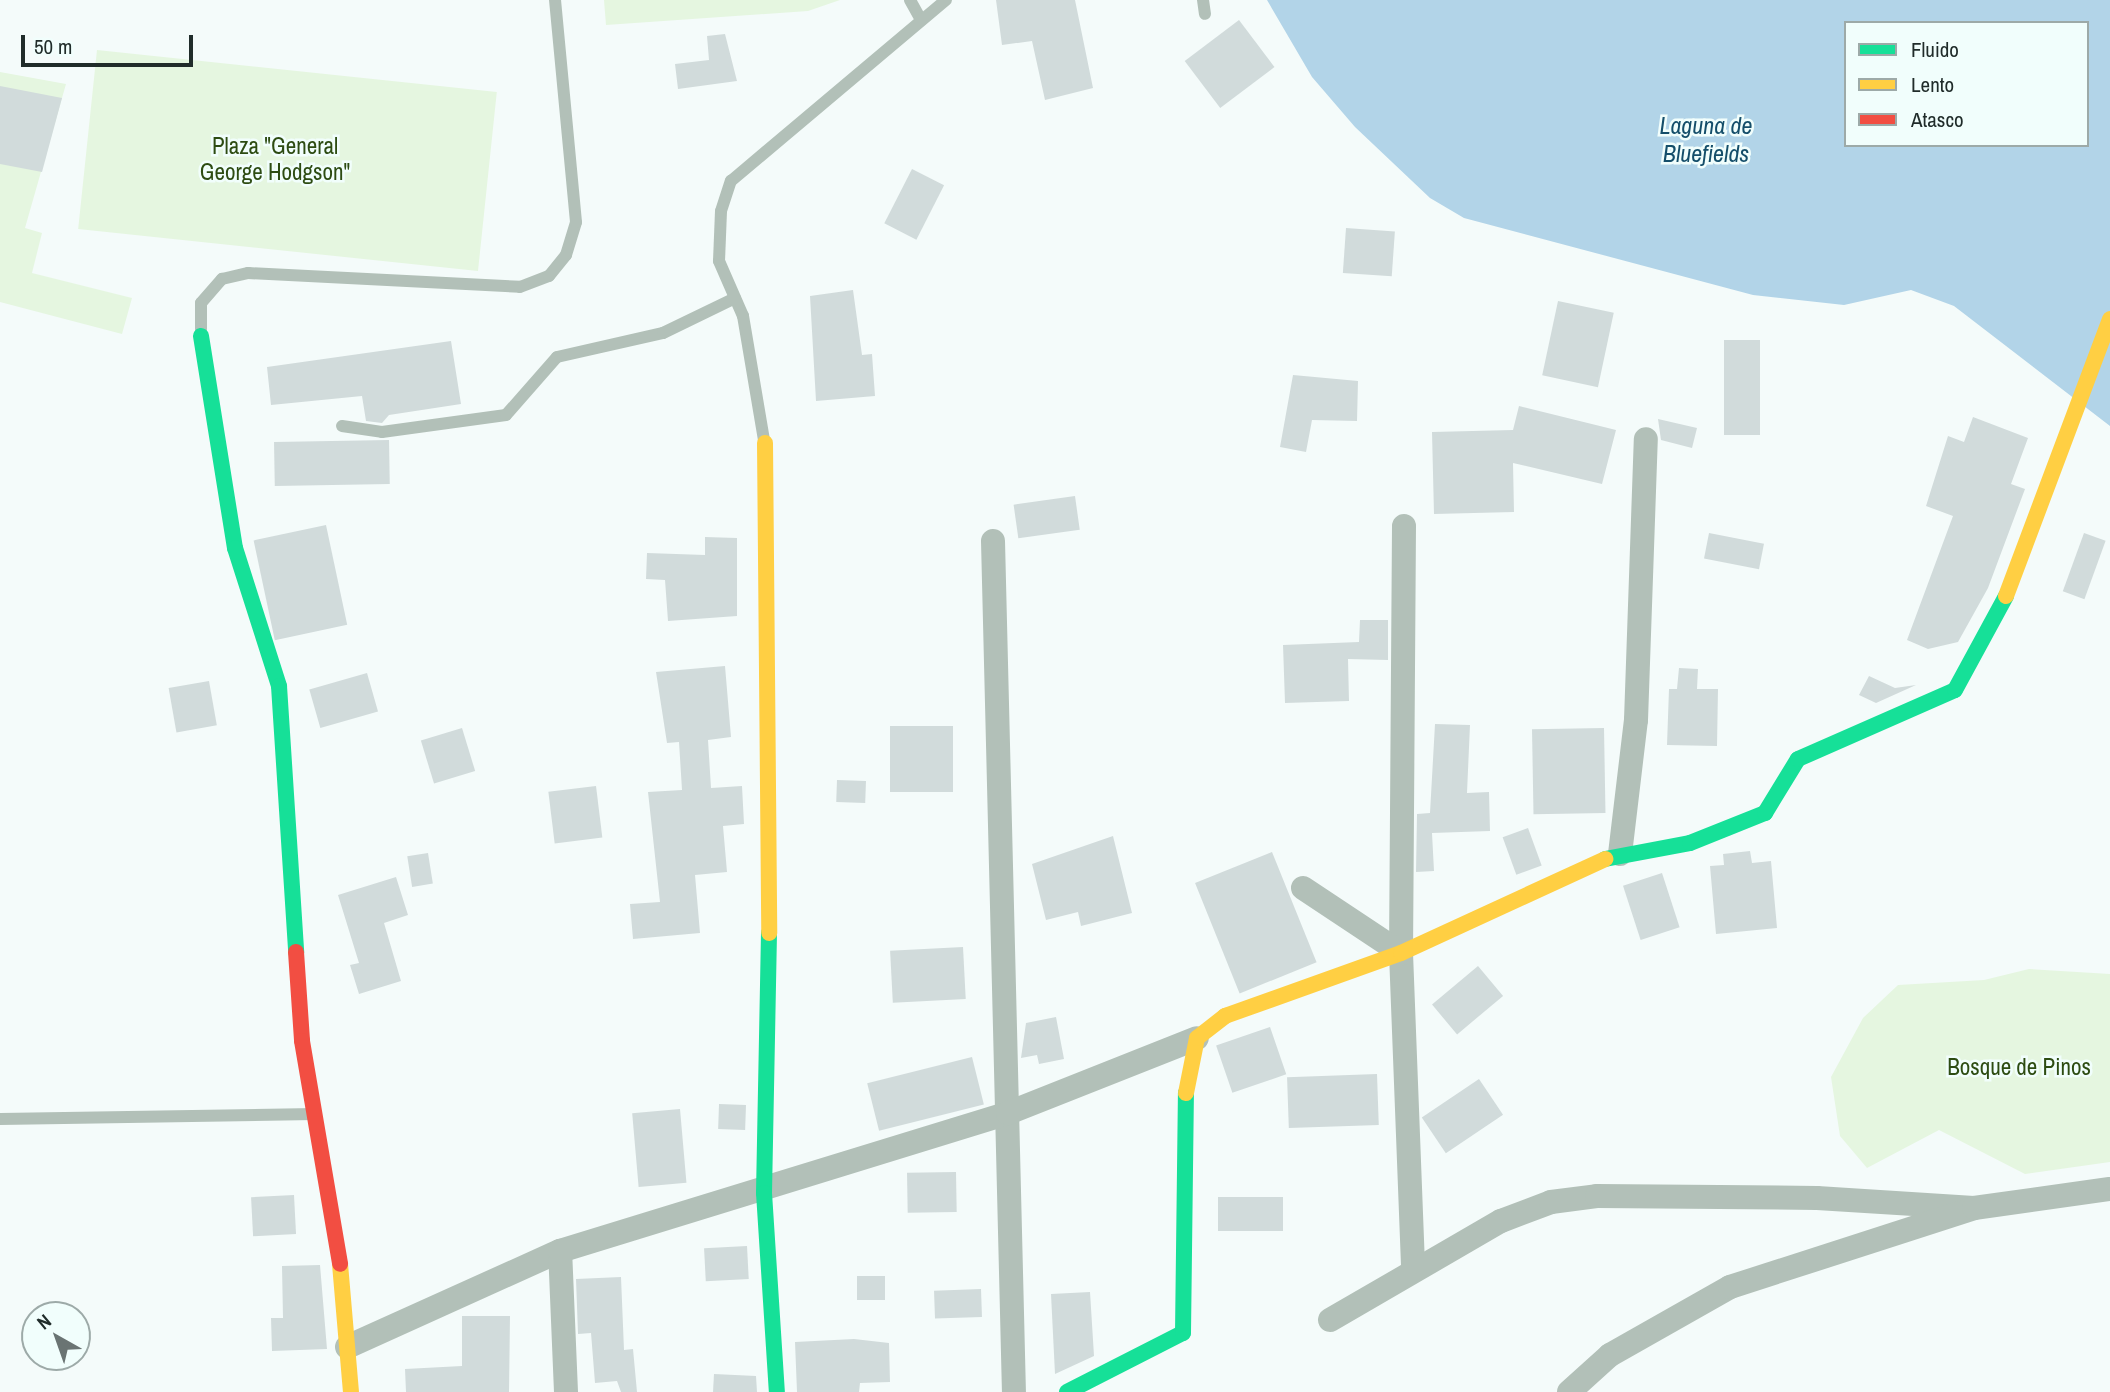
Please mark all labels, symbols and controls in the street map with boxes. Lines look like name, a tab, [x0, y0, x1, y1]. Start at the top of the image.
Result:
scale bar	[24, 21, 196, 65]
legend	[1844, 21, 2089, 147]
text: 50 m	[34, 32, 72, 61]
text: Fluido	[1911, 35, 1959, 64]
text: Lento	[1911, 70, 1954, 99]
text: Atasco	[1911, 105, 1964, 134]
water label: Laguna de Bluefields	[1659, 112, 1753, 168]
park label: Plaza "General George Hodgson"	[200, 132, 350, 186]
park label: Bosque de Pinos	[1947, 1053, 2091, 1081]
north arrow	[21, 1301, 91, 1371]
text: N	[31, 1308, 56, 1335]

